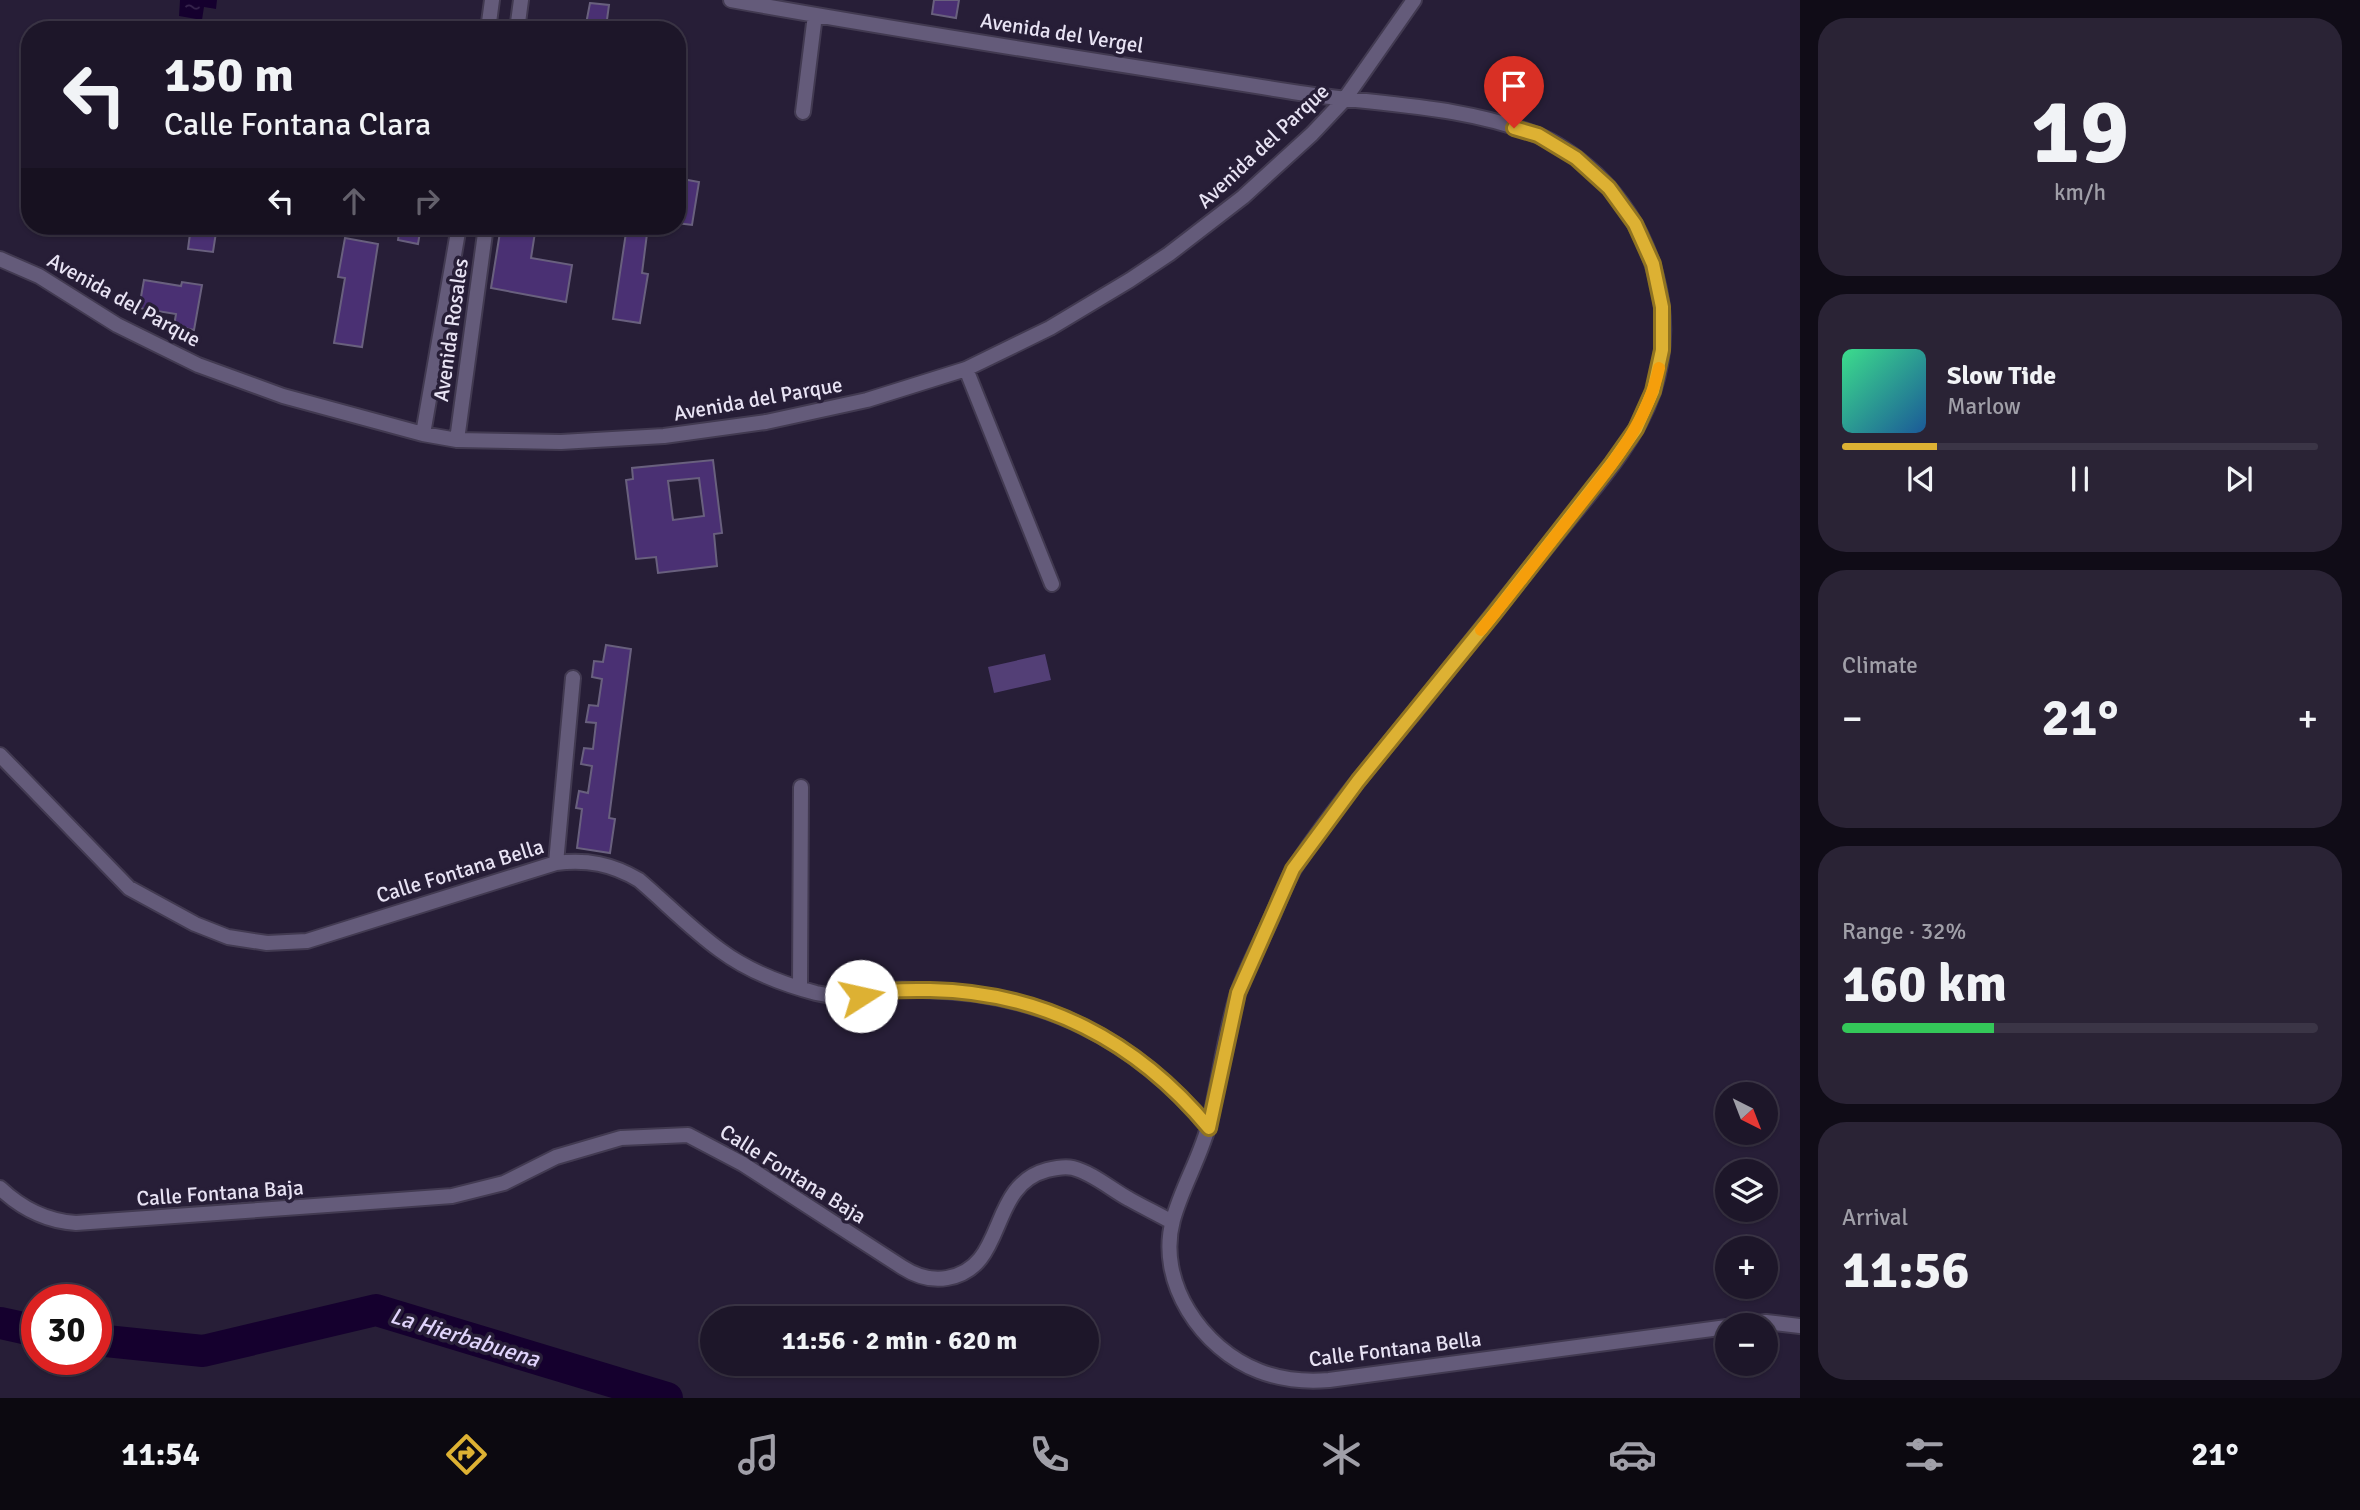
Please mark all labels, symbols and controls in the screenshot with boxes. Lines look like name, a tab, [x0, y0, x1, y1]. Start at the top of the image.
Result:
street label: Avenida del Vergel	[978, 7, 1146, 59]
text: 150 m	[164, 45, 294, 105]
icon: left	[49, 49, 140, 140]
pin	[1484, 56, 1544, 128]
icon: arrive	[1495, 67, 1533, 105]
text: 19	[2031, 76, 2129, 189]
street label: Avenida del Parque	[1192, 78, 1334, 214]
text: Calle Fontana Clara	[164, 105, 431, 144]
text: km/h	[2054, 178, 2106, 207]
icon: left	[262, 182, 300, 220]
icon: ahead	[335, 182, 373, 220]
icon: right	[408, 182, 446, 220]
street label: Avenida del Parque	[43, 247, 205, 353]
street label: Avenida Rosales	[428, 257, 474, 403]
text: Slow Tide	[1947, 360, 2056, 392]
street label: Avenida del Parque	[672, 371, 844, 427]
text: Marlow	[1947, 392, 2021, 421]
icon: previous	[1902, 460, 1940, 498]
icon: pause	[2061, 460, 2099, 498]
icon: next	[2220, 460, 2258, 498]
text: Climate	[1842, 651, 1918, 680]
text: 21°	[2042, 686, 2118, 750]
text: −	[1842, 695, 1863, 742]
text: +	[2297, 695, 2318, 742]
street label: Calle Fontana Bella	[373, 833, 547, 909]
text: Range · 32%	[1842, 917, 1966, 946]
text: 160 km	[1842, 952, 2007, 1016]
position arrow	[824, 959, 898, 1033]
north arrow	[1715, 1082, 1778, 1144]
map controls	[1715, 1082, 1778, 1376]
street label: Calle Fontana Baja	[715, 1119, 871, 1229]
button: layers	[1715, 1159, 1778, 1222]
street label: Calle Fontana Baja	[136, 1174, 304, 1212]
text: Arrival	[1842, 1203, 1908, 1232]
button: +	[1715, 1236, 1778, 1299]
text: 11:56	[1842, 1238, 1970, 1302]
speed limit sign: 30	[21, 1284, 112, 1375]
water label: La Hierbabuena	[387, 1301, 544, 1374]
button: −	[1715, 1313, 1778, 1376]
text: 11:56 · 2 min · 620 m	[782, 1325, 1017, 1357]
street label: Calle Fontana Bella	[1307, 1326, 1483, 1372]
icon: directions	[442, 1430, 491, 1479]
icon: music	[734, 1430, 783, 1479]
icon: phone	[1025, 1430, 1074, 1479]
icon: climate	[1317, 1430, 1366, 1479]
icon: car	[1608, 1430, 1657, 1479]
icon: filters	[1900, 1430, 1949, 1479]
text: 11:54	[121, 1435, 200, 1474]
text: 21°	[2191, 1435, 2239, 1474]

